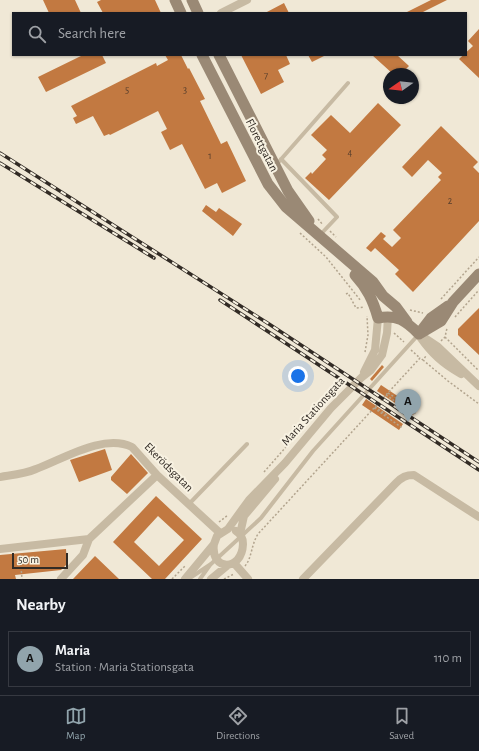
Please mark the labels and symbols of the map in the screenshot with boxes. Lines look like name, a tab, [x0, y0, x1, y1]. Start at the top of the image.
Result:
north arrow	[383, 68, 419, 104]
house number: 7	[264, 71, 268, 81]
house number: 5	[125, 85, 129, 95]
house number: 3	[183, 85, 187, 95]
street label: Florettgatan	[244, 117, 280, 173]
house number: 4	[348, 148, 353, 158]
house number: 1	[208, 151, 212, 161]
house number: 2	[448, 196, 453, 206]
your location	[288, 366, 308, 386]
street label: Maria Stationsgata	[279, 374, 347, 448]
pin: A	[395, 389, 421, 422]
street label: Ekerödsgatan	[142, 440, 196, 494]
scale bar	[12, 551, 68, 570]

